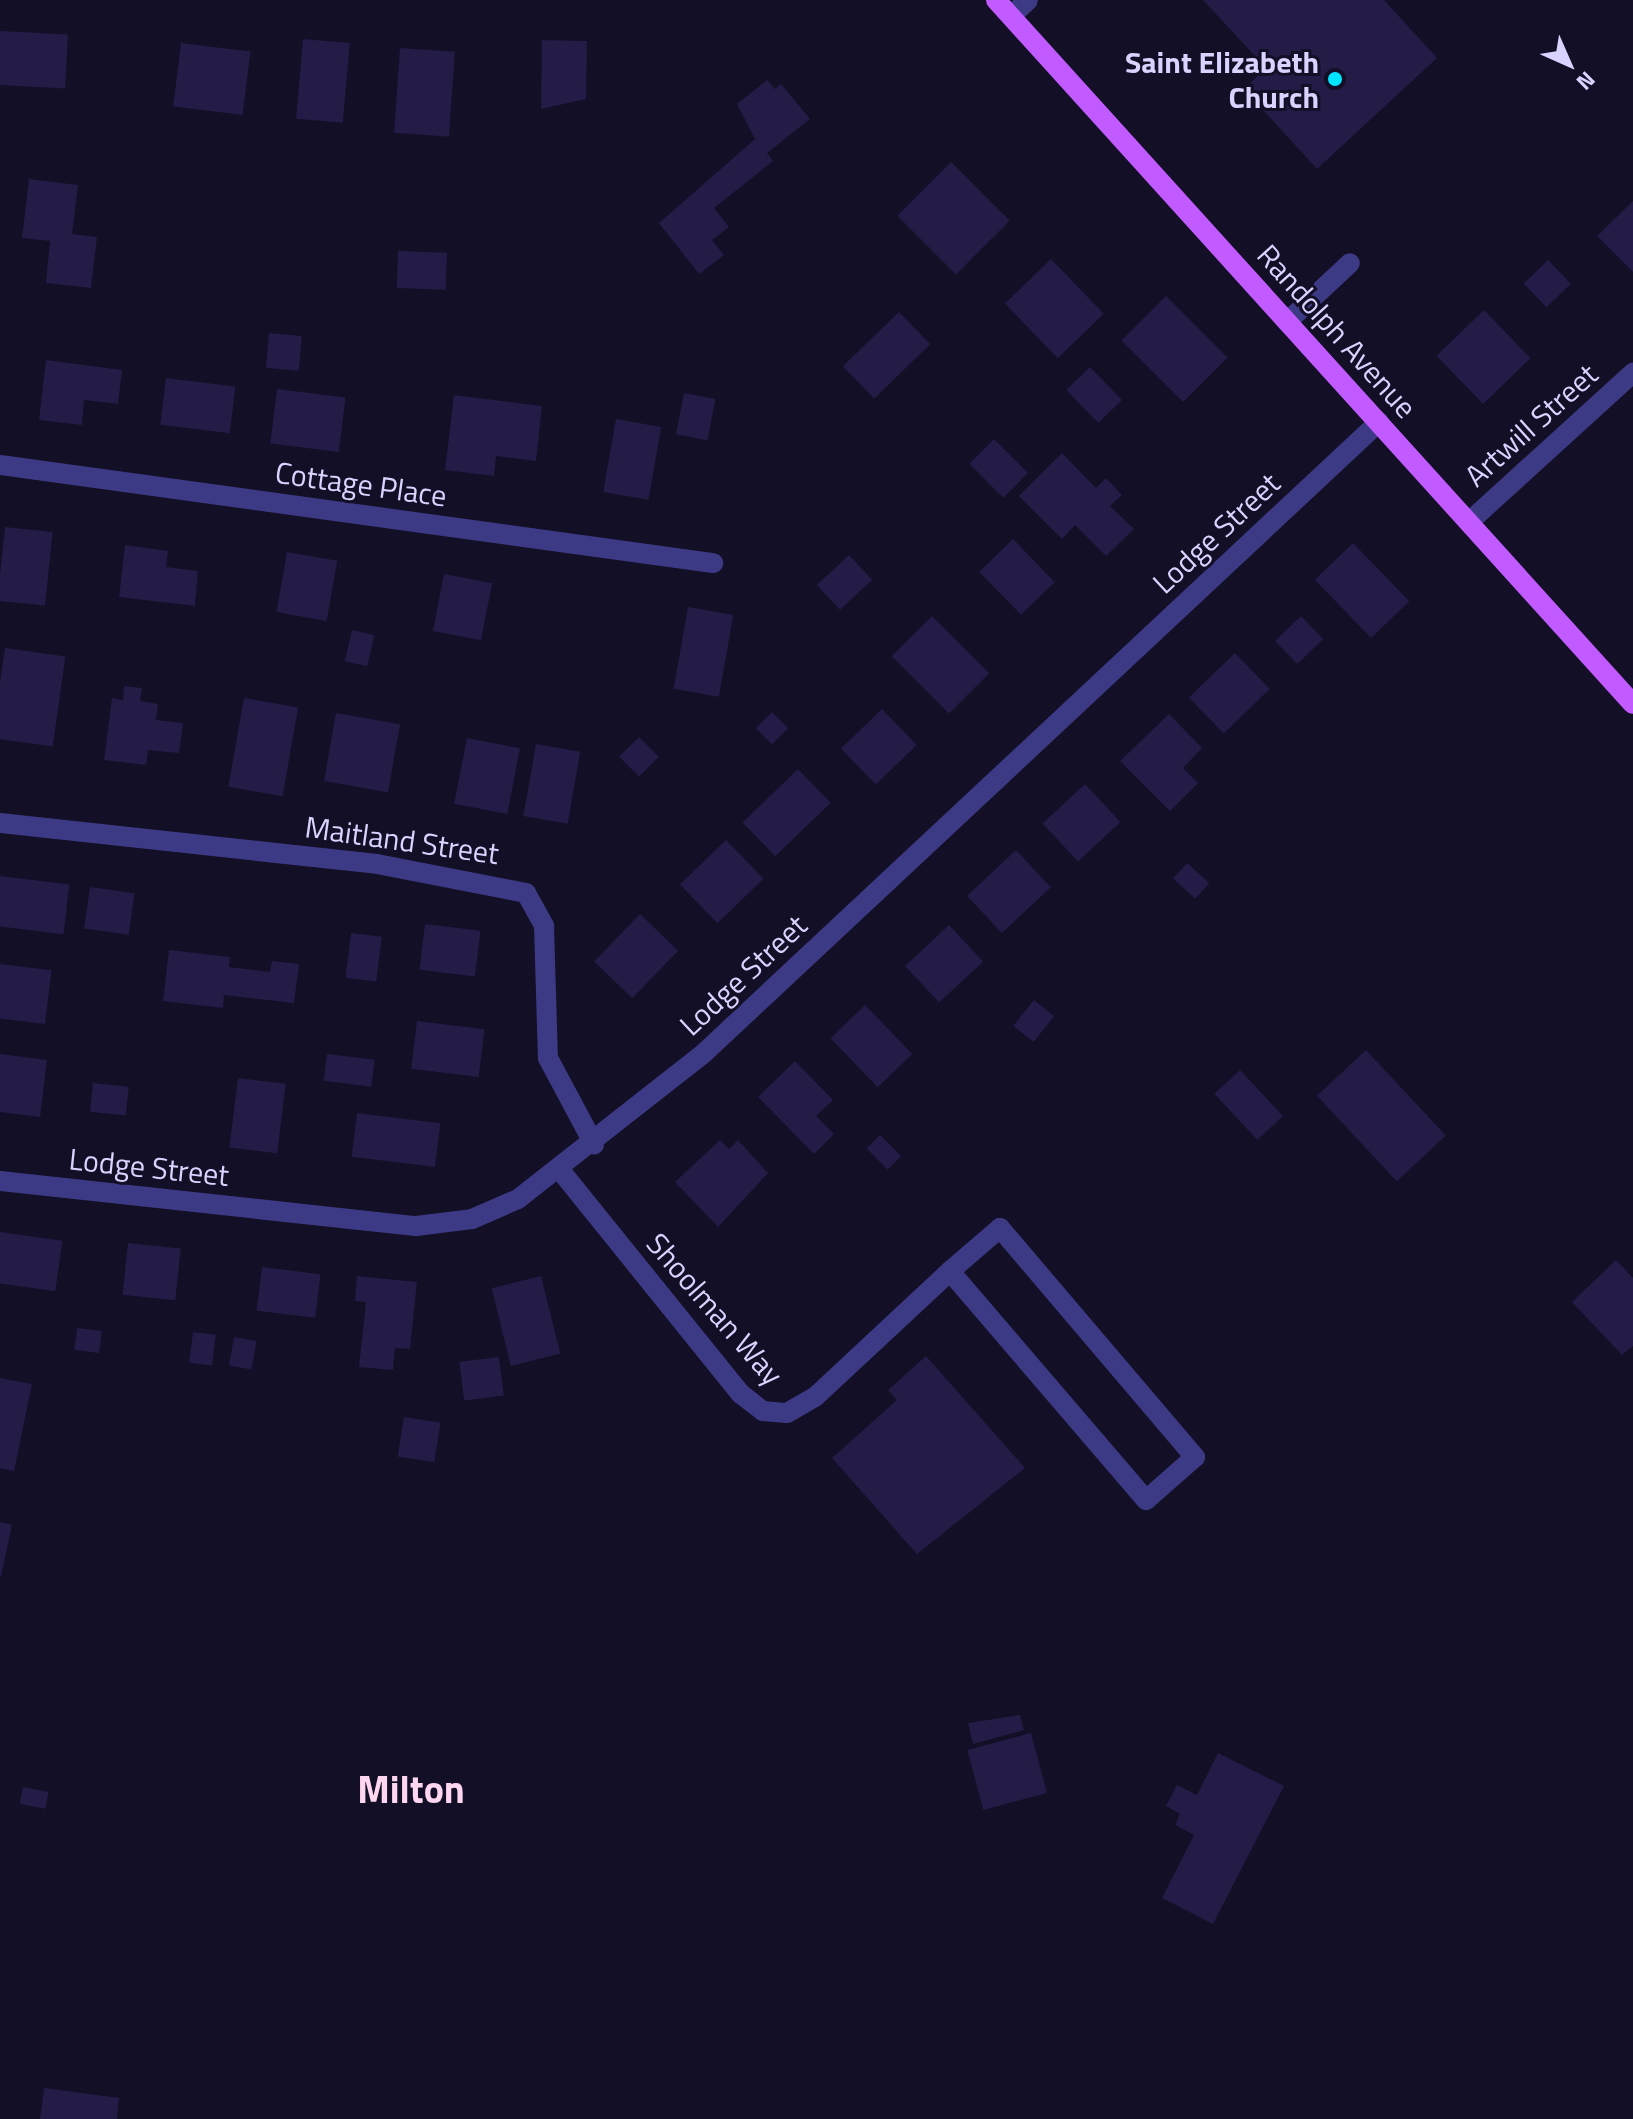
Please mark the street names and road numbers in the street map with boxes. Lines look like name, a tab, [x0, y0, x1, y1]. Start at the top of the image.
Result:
street label: Randolph Avenue	[1250, 237, 1424, 425]
street label: Artwill Street	[1457, 356, 1605, 494]
street label: Cottage Place	[273, 454, 449, 514]
street label: Lodge Street	[1145, 465, 1287, 601]
street label: Maitland Street	[303, 809, 501, 871]
street label: Lodge Street	[672, 907, 814, 1043]
street label: Lodge Street	[67, 1141, 231, 1193]
street label: Shoolman Way	[639, 1226, 791, 1392]

